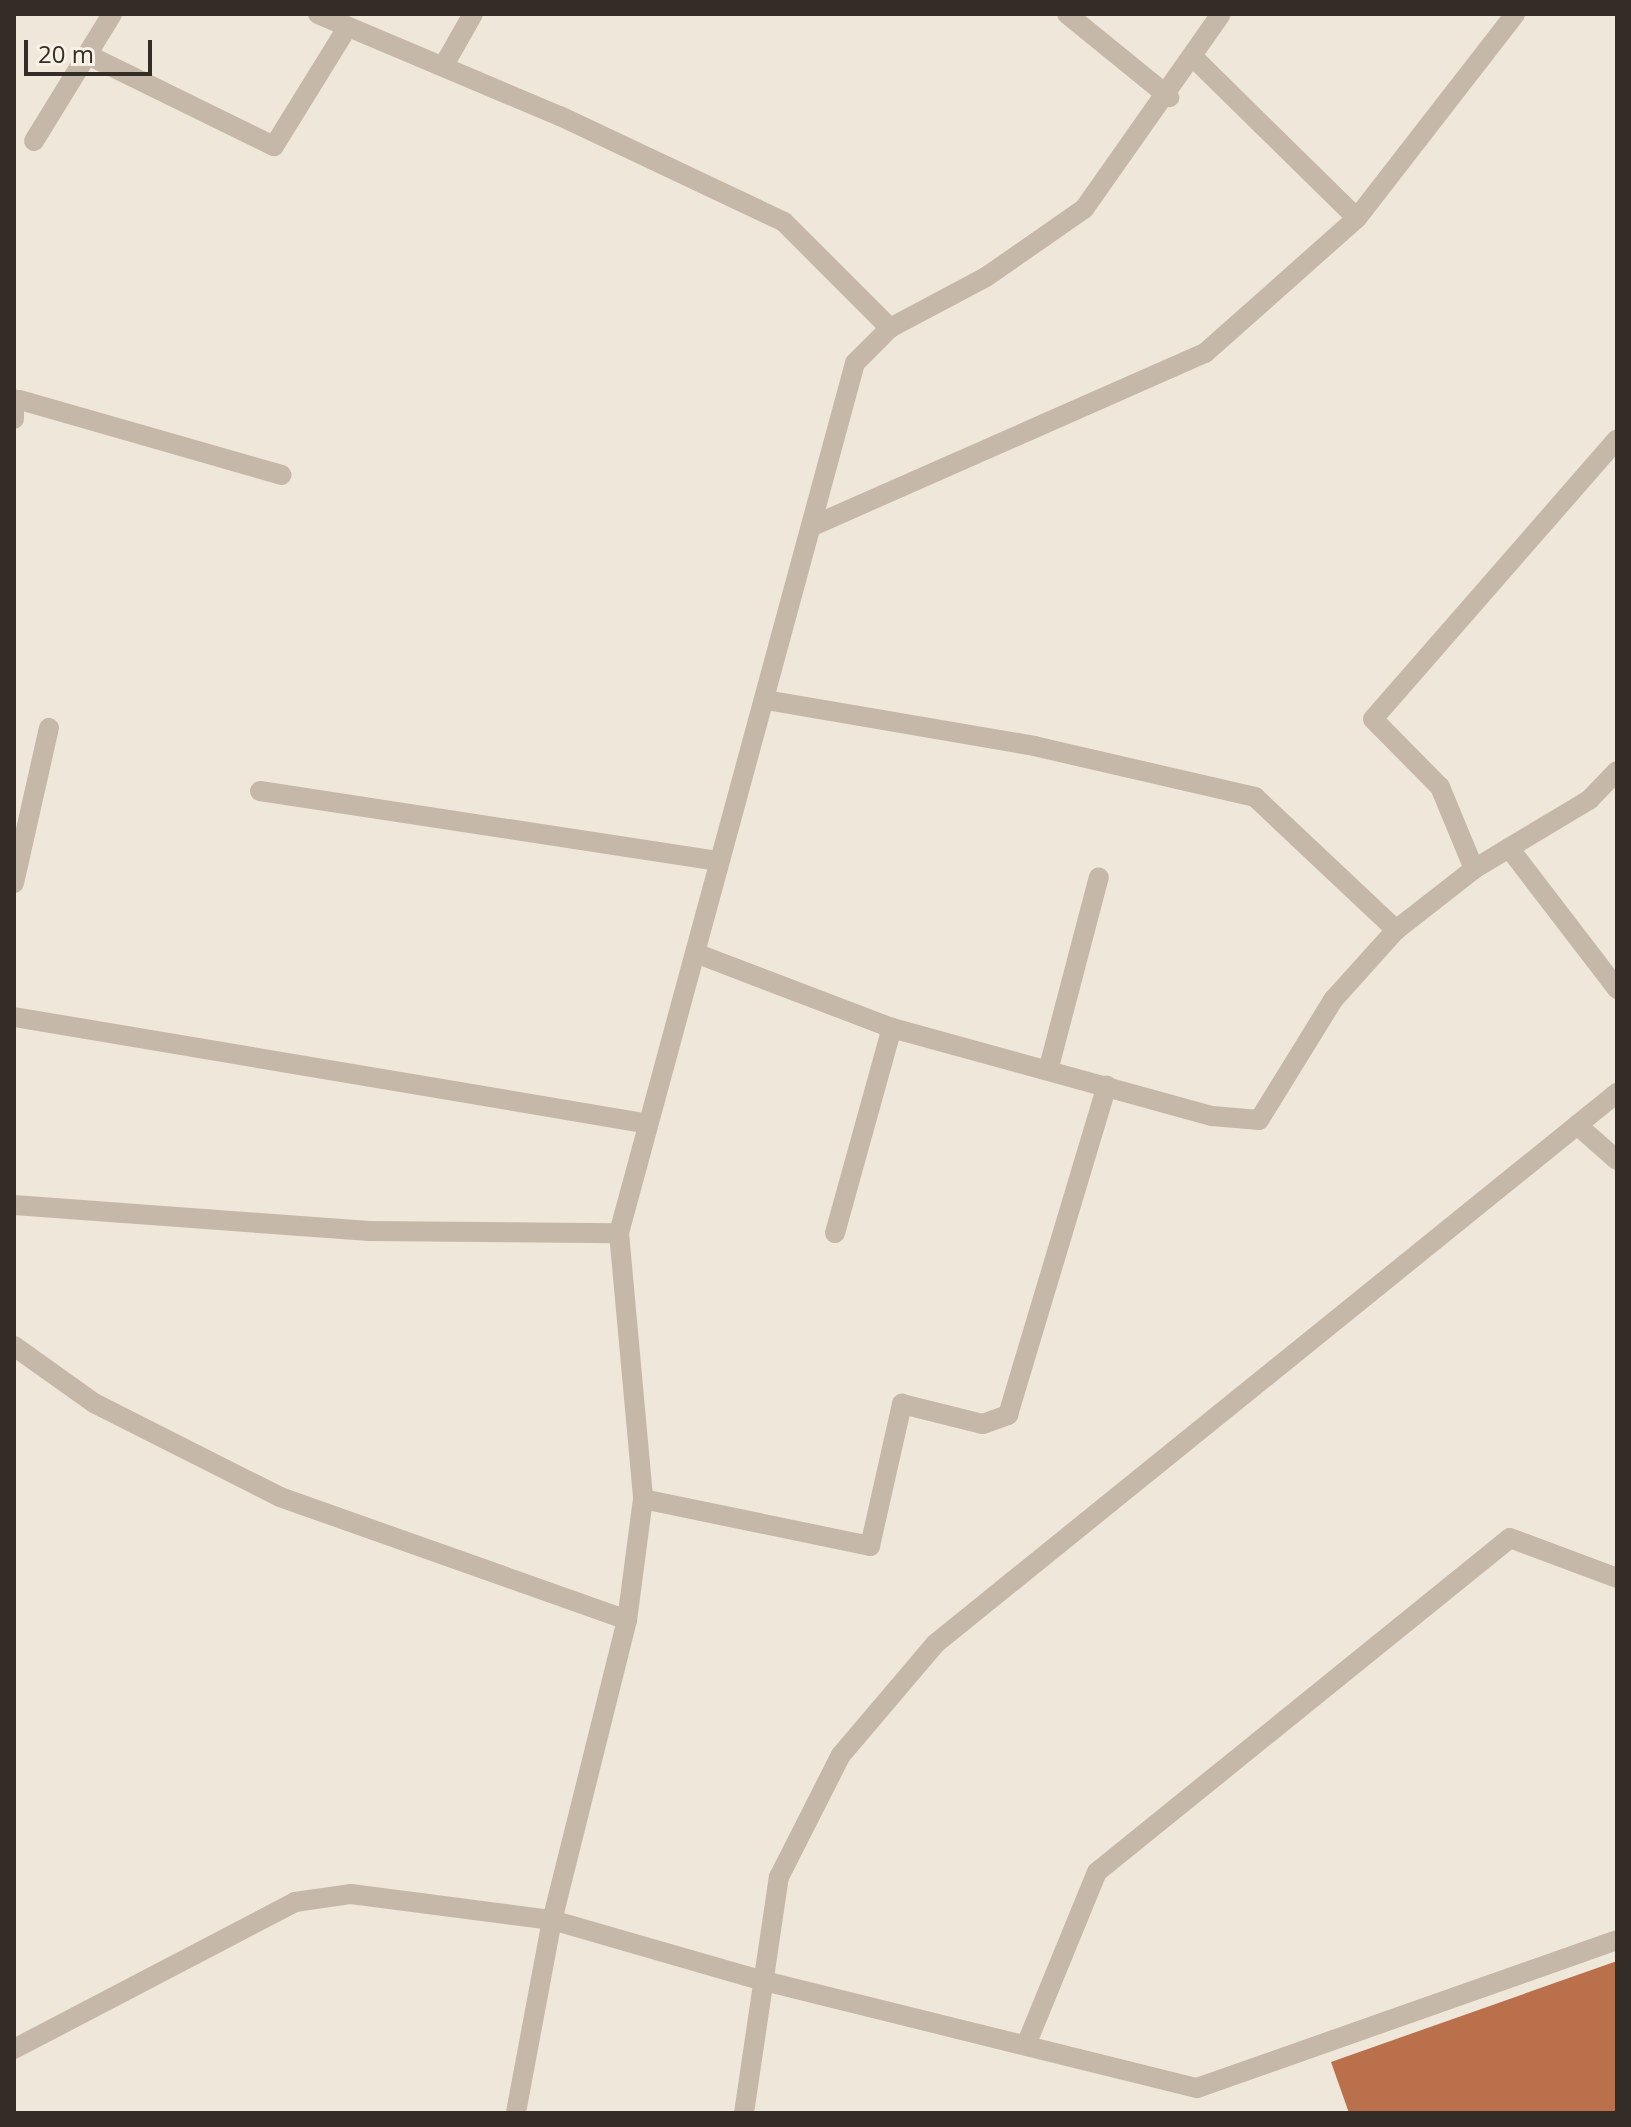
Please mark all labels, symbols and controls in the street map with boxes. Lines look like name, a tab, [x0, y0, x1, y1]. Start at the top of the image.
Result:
scale bar	[28, 24, 156, 74]
text: 20 m	[38, 37, 94, 70]

